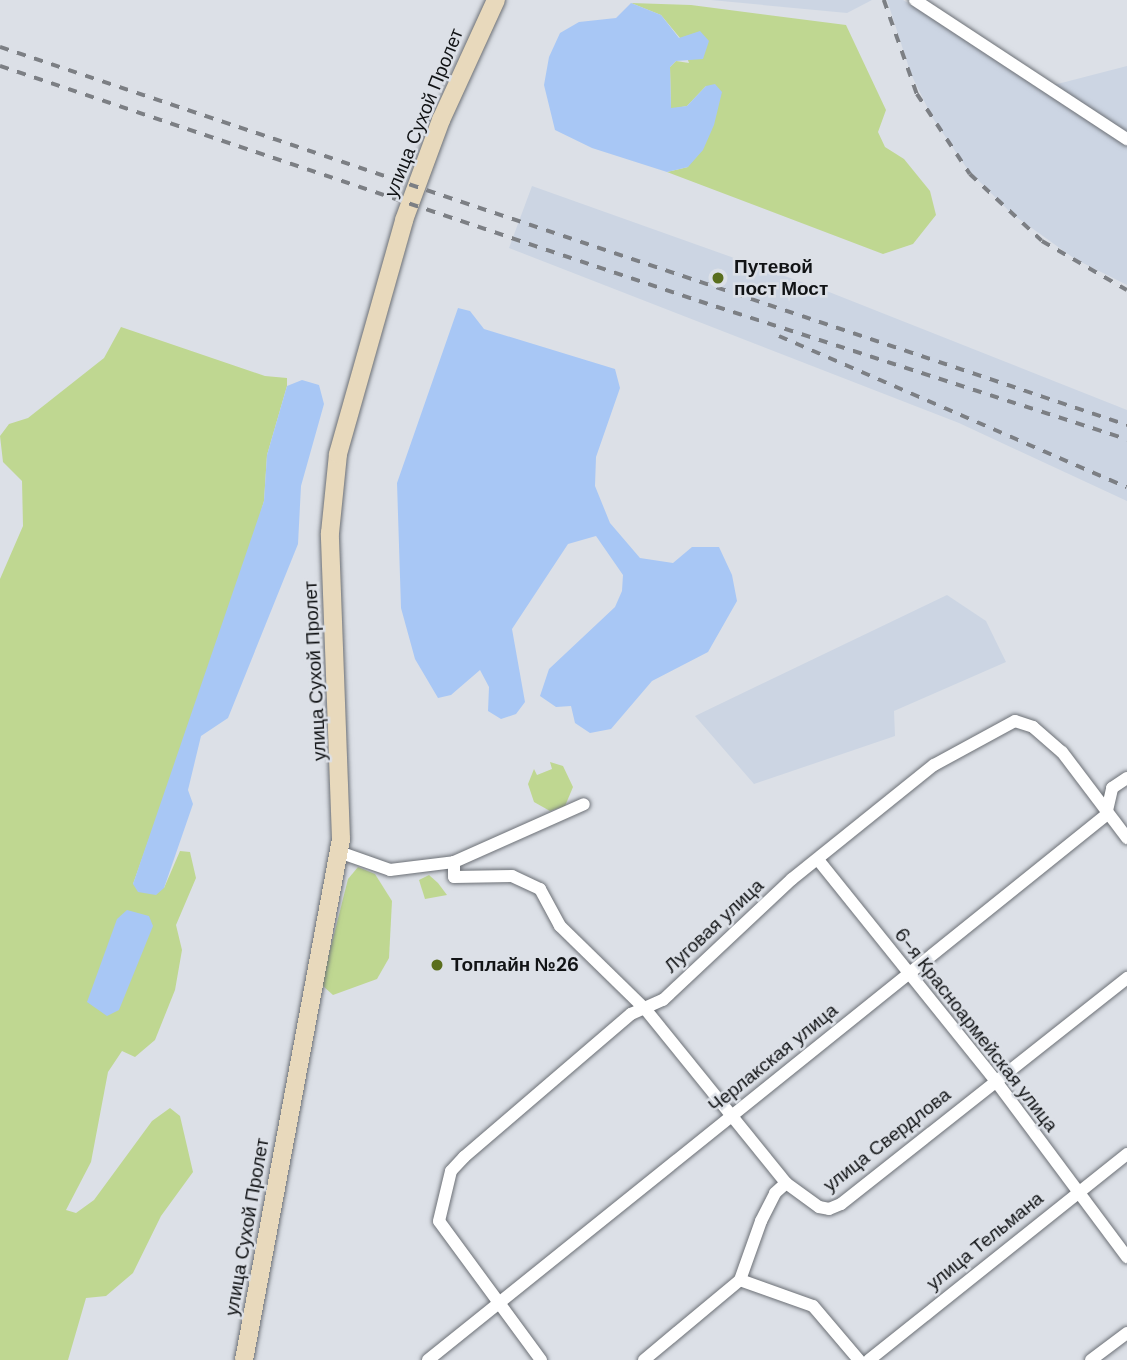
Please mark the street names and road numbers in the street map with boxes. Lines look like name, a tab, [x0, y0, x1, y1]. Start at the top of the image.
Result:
street label: улица Сухой Пролет	[380, 25, 468, 201]
street label: улица Сухой Пролет	[299, 580, 331, 762]
street label: Луговая улица	[660, 874, 768, 978]
street label: 6-я Красноармейская улица	[889, 924, 1063, 1136]
street label: Черлакская улица	[704, 999, 842, 1117]
street label: улица Свердлова	[819, 1083, 955, 1197]
street label: улица Сухой Пролет	[220, 1136, 274, 1318]
street label: улица Тельмана	[922, 1187, 1048, 1295]

